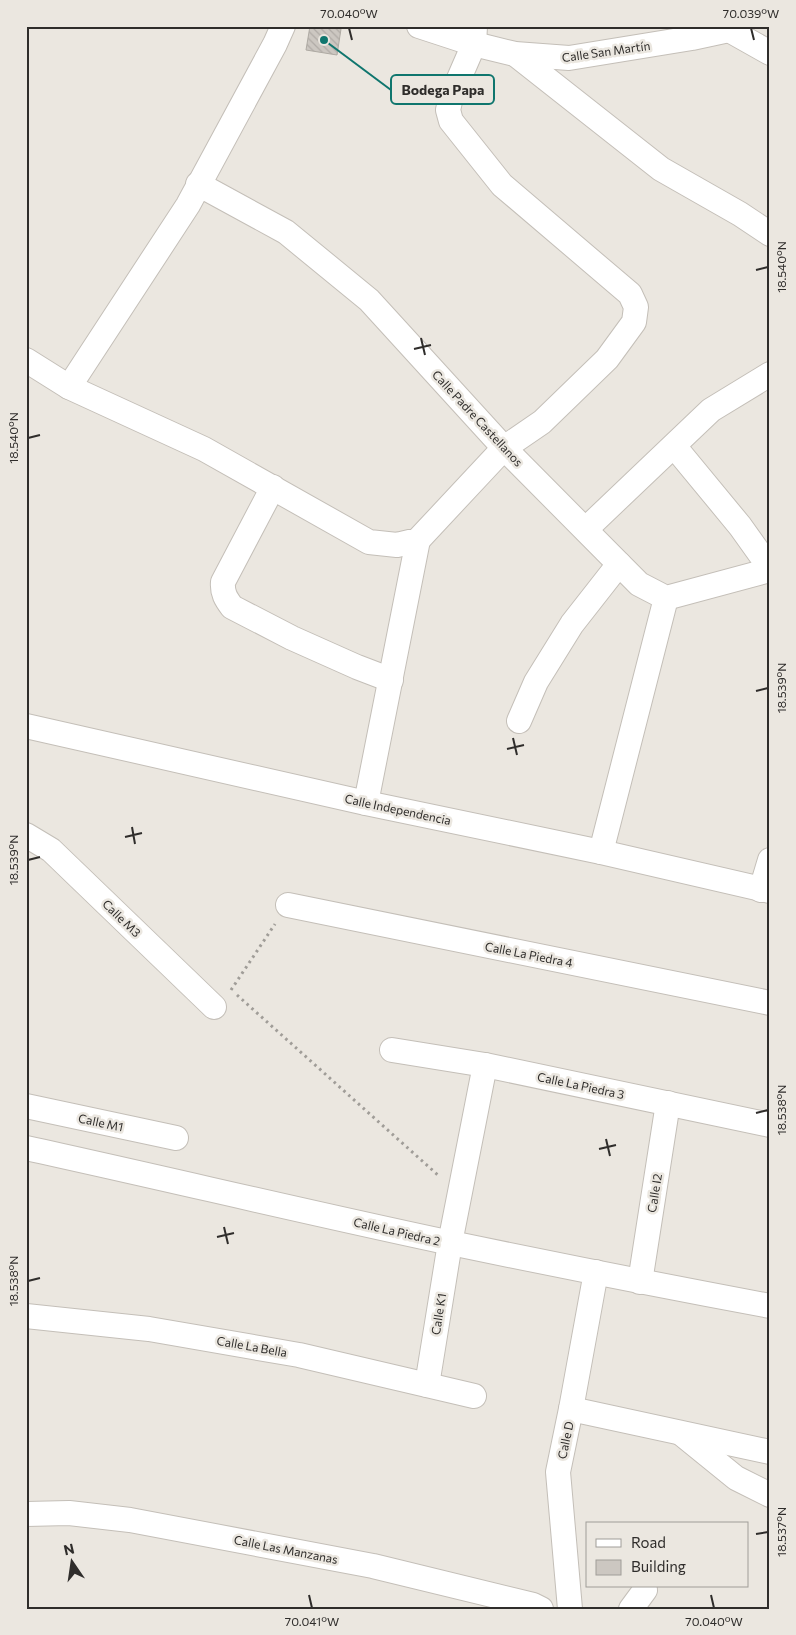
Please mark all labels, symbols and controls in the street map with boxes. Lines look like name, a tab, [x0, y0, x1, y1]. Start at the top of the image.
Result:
text: 70.040°W	[320, 6, 378, 20]
text: 70.039°W	[723, 6, 779, 20]
street label: Calle San Martín	[561, 38, 651, 64]
callout: Bodega Papa	[391, 75, 494, 104]
text: Bodega Papa	[401, 81, 485, 98]
text: 18.540°N	[774, 241, 788, 293]
street label: Calle Padre Castellanos	[430, 367, 526, 469]
text: 18.540°N	[6, 412, 20, 464]
text: 18.539°N	[774, 663, 788, 713]
street label: Calle Independencia	[344, 791, 452, 827]
text: 18.539°N	[6, 835, 20, 885]
street label: Calle M3	[100, 896, 144, 940]
street label: Calle La Piedra 4	[484, 939, 574, 969]
street label: Calle La Piedra 3	[536, 1069, 626, 1101]
text: 18.538°N	[774, 1085, 788, 1135]
street label: Calle M1	[77, 1110, 125, 1134]
street label: Calle I2	[644, 1172, 664, 1213]
street label: Calle La Piedra 2	[352, 1214, 442, 1248]
text: 18.538°N	[6, 1256, 20, 1306]
street label: Calle K1	[428, 1292, 448, 1336]
street label: Calle La Bella	[216, 1333, 288, 1359]
street label: Calle D	[554, 1420, 576, 1460]
text: 18.537°N	[774, 1507, 788, 1557]
legend	[586, 1522, 748, 1588]
street label: Calle Las Manzanas	[233, 1532, 339, 1566]
text: Road	[631, 1533, 666, 1551]
north arrow	[48, 1538, 98, 1588]
text: N	[62, 1539, 76, 1558]
text: Building	[631, 1557, 686, 1575]
text: 70.041°W	[285, 1614, 339, 1628]
text: 70.040°W	[685, 1614, 743, 1628]

